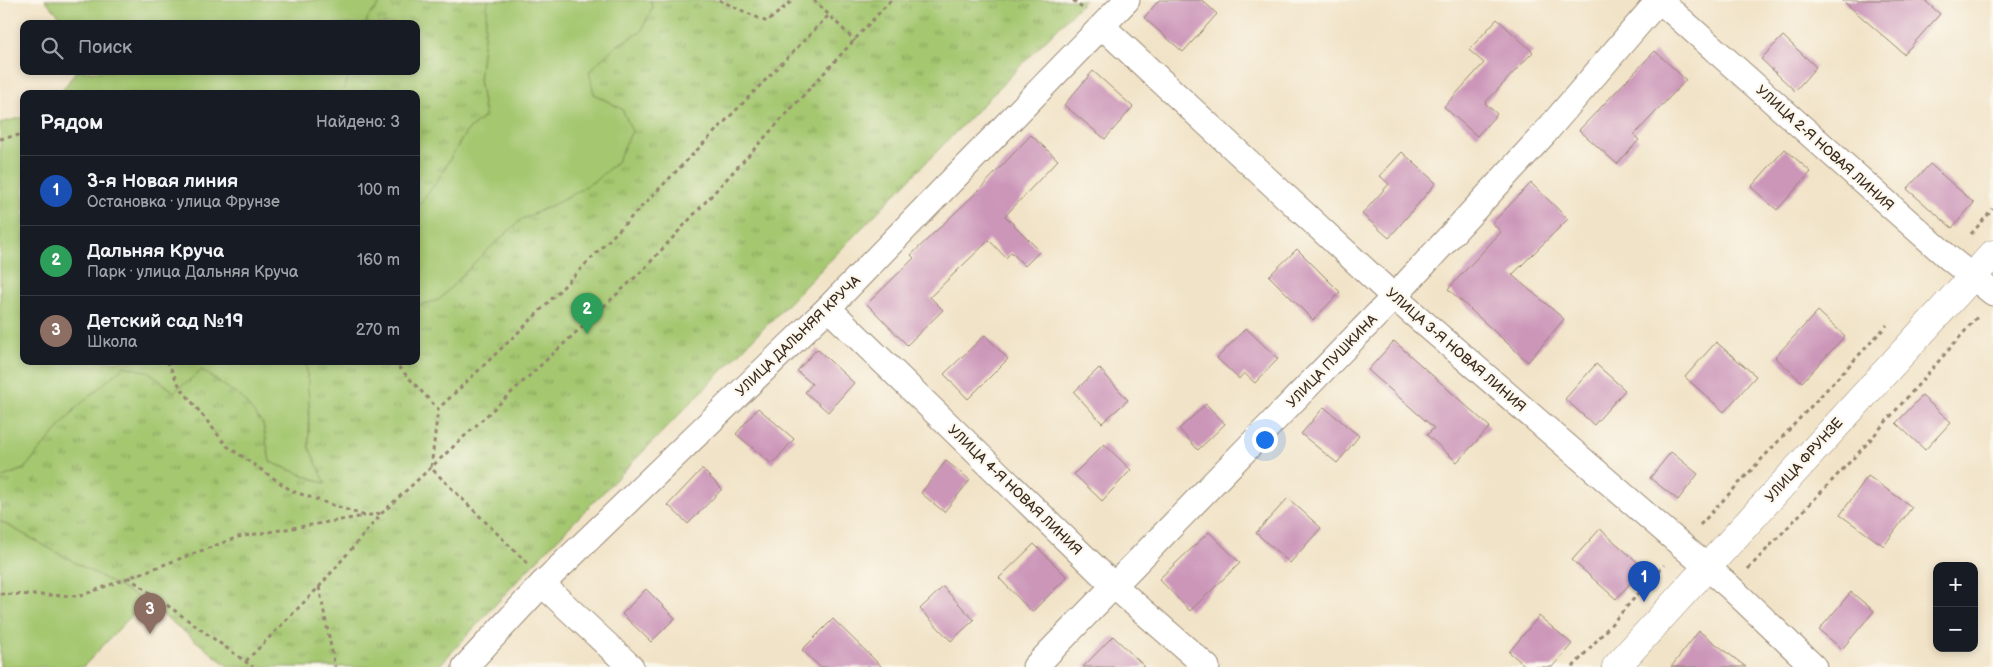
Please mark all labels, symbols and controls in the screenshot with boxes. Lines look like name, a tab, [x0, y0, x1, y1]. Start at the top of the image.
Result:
search box	[20, 20, 420, 75]
icon: search	[38, 34, 66, 62]
text: Поиск	[78, 36, 132, 59]
street label: УЛИЦА 2-Я НОВАЯ ЛИНИЯ	[1753, 82, 1897, 214]
text: Рядом	[40, 110, 103, 135]
text: Найдено: 3	[316, 113, 400, 132]
text: 3-я Новая линия	[87, 170, 238, 193]
text: 1	[53, 181, 59, 200]
text: 100 m	[357, 181, 400, 200]
text: Остановка · улица Фрунзе	[87, 193, 280, 212]
text: Дальняя Круча	[87, 240, 224, 263]
text: 2	[51, 251, 61, 270]
text: 160 m	[357, 251, 400, 270]
text: Парк · улица Дальняя Круча	[87, 263, 298, 282]
street label: УЛИЦА ДАЛЬНЯЯ КРУЧА	[732, 272, 864, 400]
street label: УЛИЦА 3-Я НОВАЯ ЛИНИЯ	[1383, 285, 1529, 415]
pin: 2	[571, 293, 603, 334]
text: Детский сад №19	[87, 310, 244, 333]
street label: УЛИЦА ПУШКИНА	[1283, 311, 1381, 411]
text: 3	[51, 321, 61, 340]
text: 270 m	[356, 321, 400, 340]
text: Школа	[87, 333, 137, 352]
street label: УЛИЦА ФРУНЗЕ	[1762, 414, 1846, 506]
street label: УЛИЦА 4-Я НОВАЯ ЛИНИЯ	[944, 421, 1086, 559]
your location	[1252, 427, 1278, 453]
pin: 1	[1628, 561, 1660, 602]
map controls	[1933, 562, 1978, 652]
button: +	[1933, 562, 1978, 607]
pin: 3	[134, 593, 166, 634]
button: −	[1933, 607, 1978, 652]

